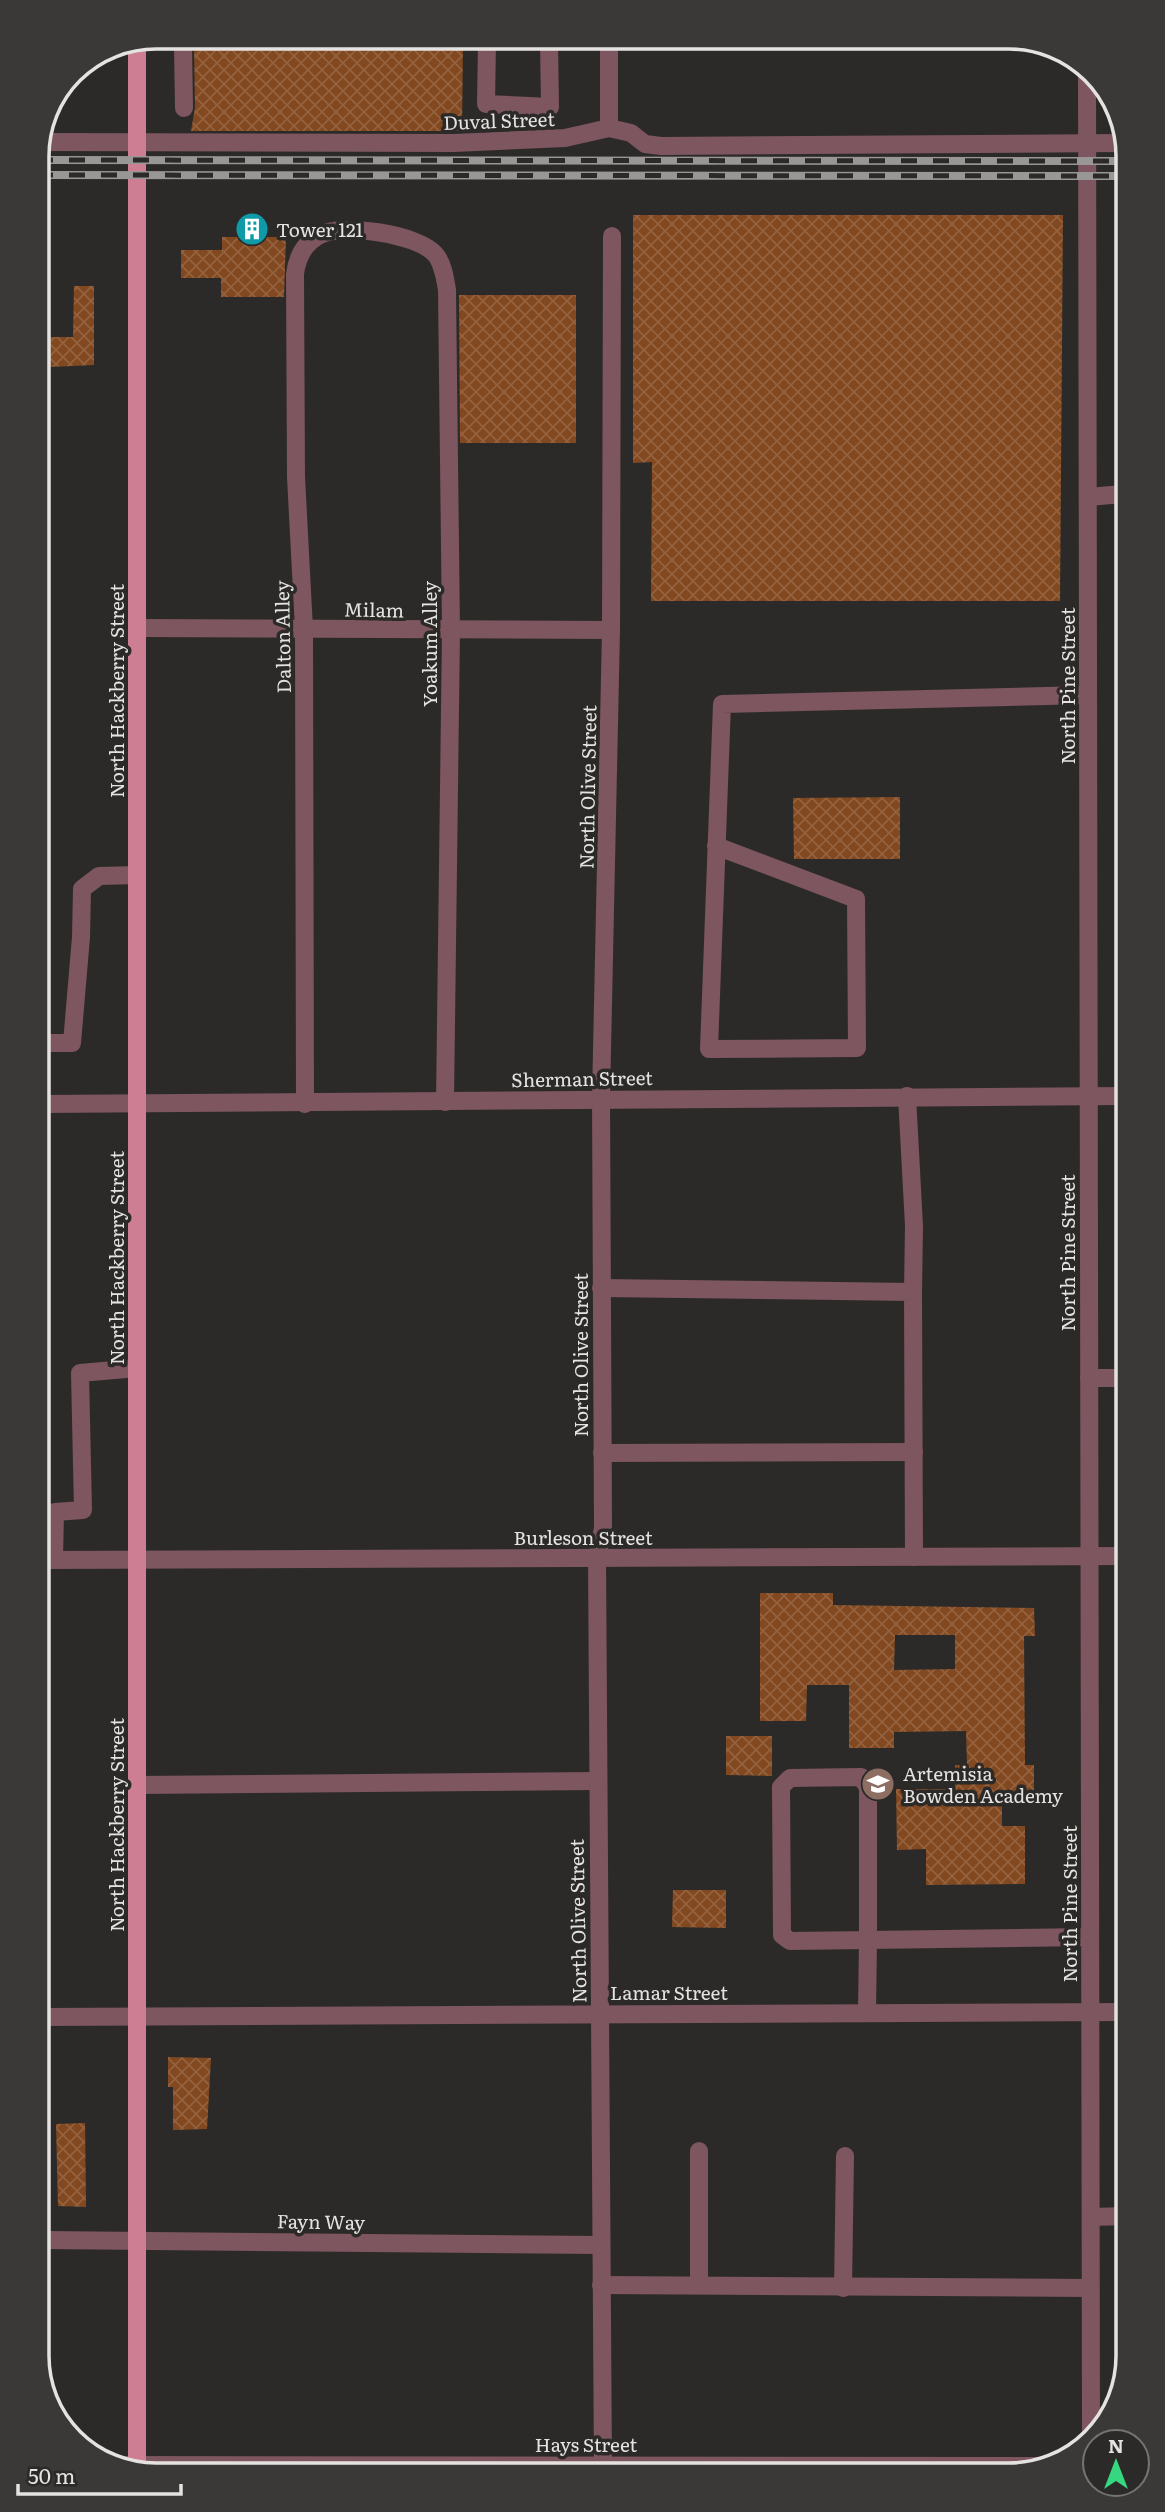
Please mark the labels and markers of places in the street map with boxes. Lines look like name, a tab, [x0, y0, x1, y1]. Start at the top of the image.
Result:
building icon: Tower 121	[233, 210, 271, 248]
place label: Tower 121	[276, 215, 364, 243]
place label: Artemisia Bowden Academy	[903, 1759, 1063, 1809]
school or university icon: Artemisia Bowden Academy	[859, 1765, 897, 1803]

